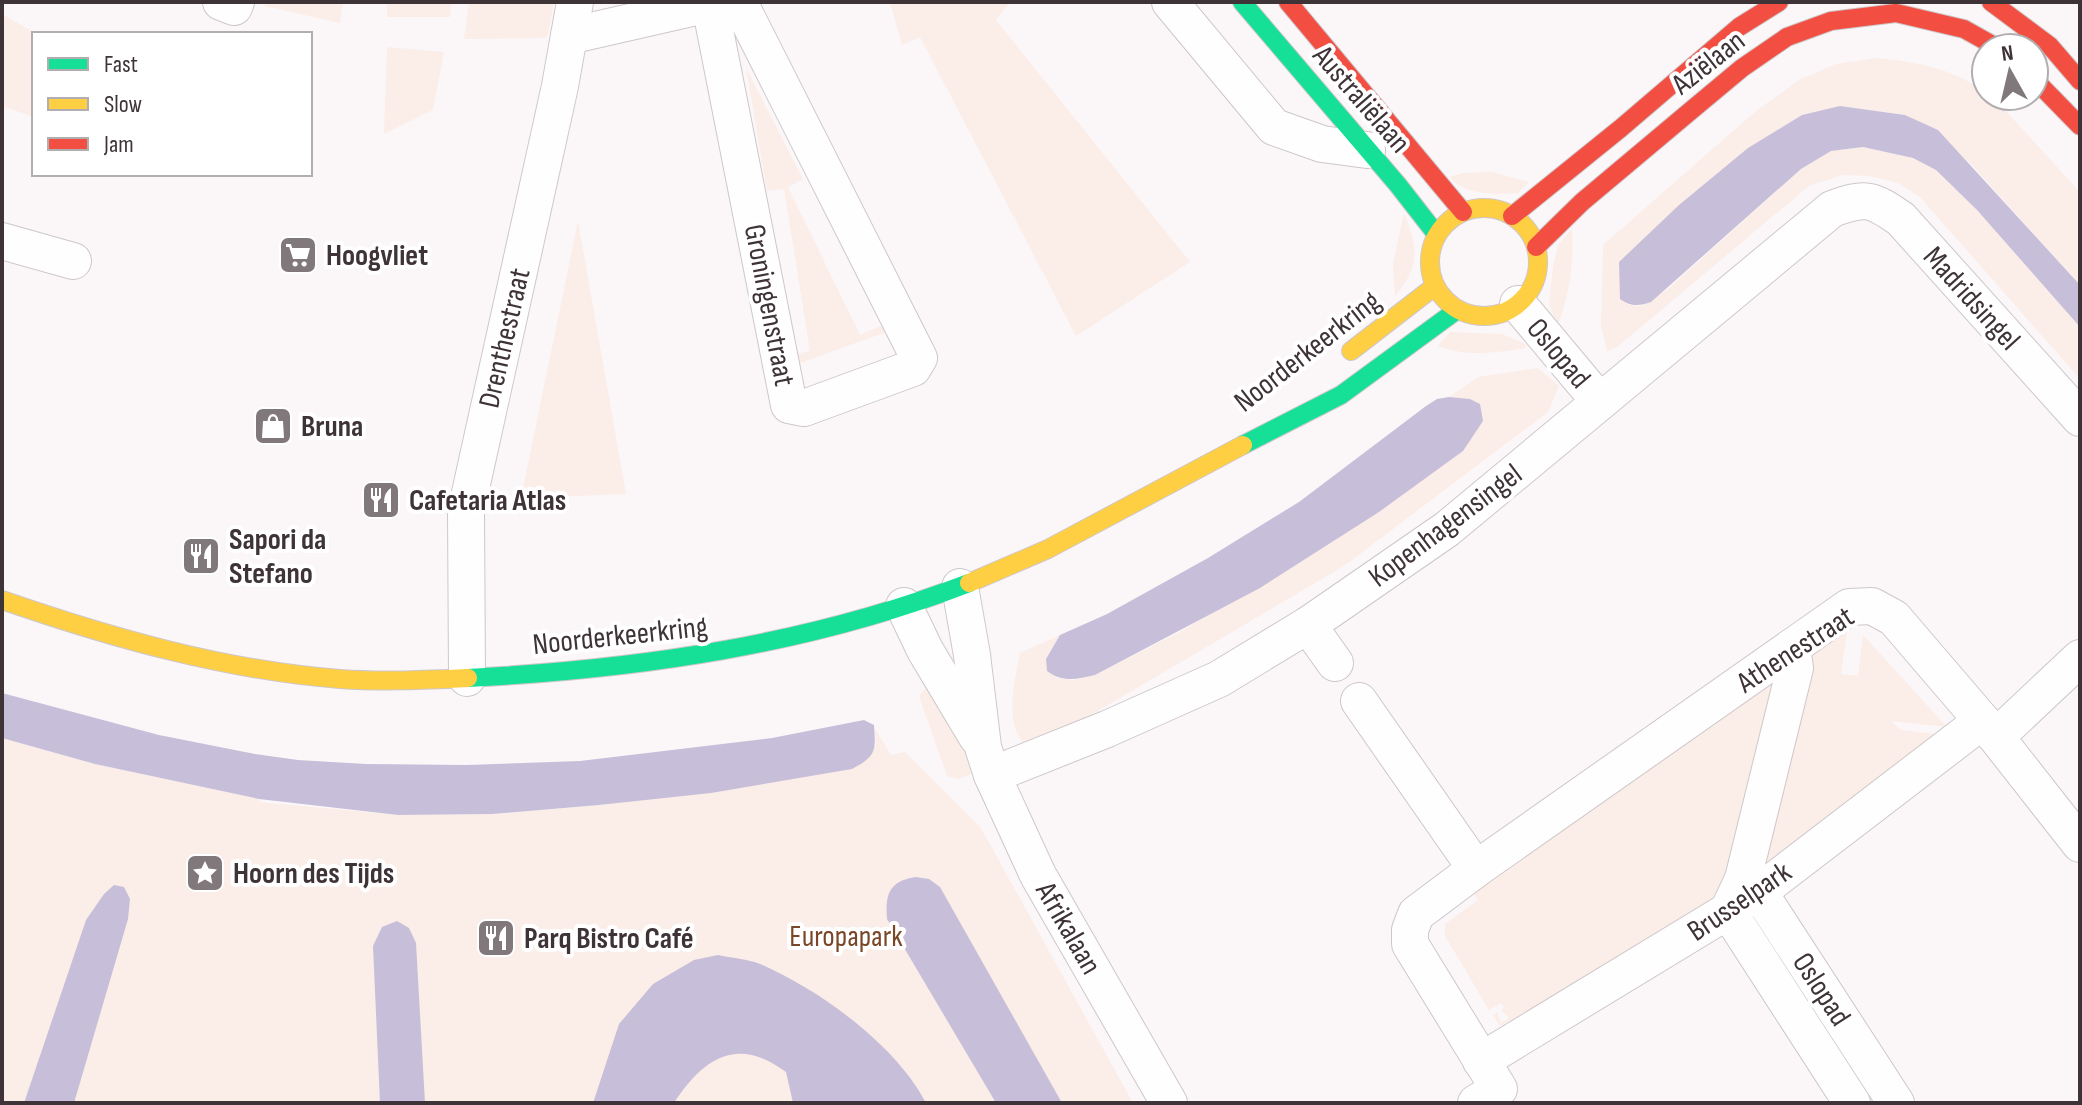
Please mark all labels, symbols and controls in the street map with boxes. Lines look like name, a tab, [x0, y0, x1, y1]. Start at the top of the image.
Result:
street label: Aziëlaan	[1664, 23, 1752, 103]
legend	[32, 32, 312, 176]
north arrow	[1970, 32, 2050, 112]
street label: Australiëlaan	[1304, 38, 1418, 161]
text: N	[2000, 39, 2015, 68]
text: Fast	[104, 50, 138, 79]
text: Slow	[104, 90, 142, 119]
text: Jam	[103, 130, 134, 159]
street label: Groningenstraat	[736, 221, 802, 389]
supermarket icon: Hoogvliet	[277, 234, 319, 276]
place label: Hoogvliet	[326, 238, 428, 274]
street label: Madridsingel	[1915, 239, 2027, 358]
street label: Drenthestraat	[471, 265, 539, 412]
street label: Noorderkeerkring	[1227, 284, 1388, 420]
street label: Oslopad	[1519, 311, 1598, 396]
shop icon: Bruna	[252, 405, 294, 447]
place label: Bruna	[301, 409, 363, 445]
street label: Kopenhagensingel	[1362, 456, 1529, 595]
restaurant icon: Cafetaria Atlas	[360, 479, 402, 521]
place label: Cafetaria Atlas	[409, 483, 566, 519]
place label: Sapori da Stefano	[229, 522, 326, 592]
restaurant icon: Sapori da Stefano	[180, 535, 222, 577]
street label: Athenestraat	[1729, 599, 1861, 701]
street label: Noorderkeerkring	[531, 609, 709, 663]
place icon: Hoorn des Tijds	[184, 852, 226, 894]
street label: Brusselpark	[1681, 854, 1799, 950]
place label: Hoorn des Tijds	[233, 856, 394, 892]
street label: Afrikalaan	[1027, 875, 1109, 981]
restaurant icon: Parq Bistro Café	[475, 917, 517, 959]
park label: Europapark	[789, 919, 903, 955]
place label: Parq Bistro Café	[524, 921, 694, 957]
street label: Oslopad	[1784, 946, 1858, 1033]

